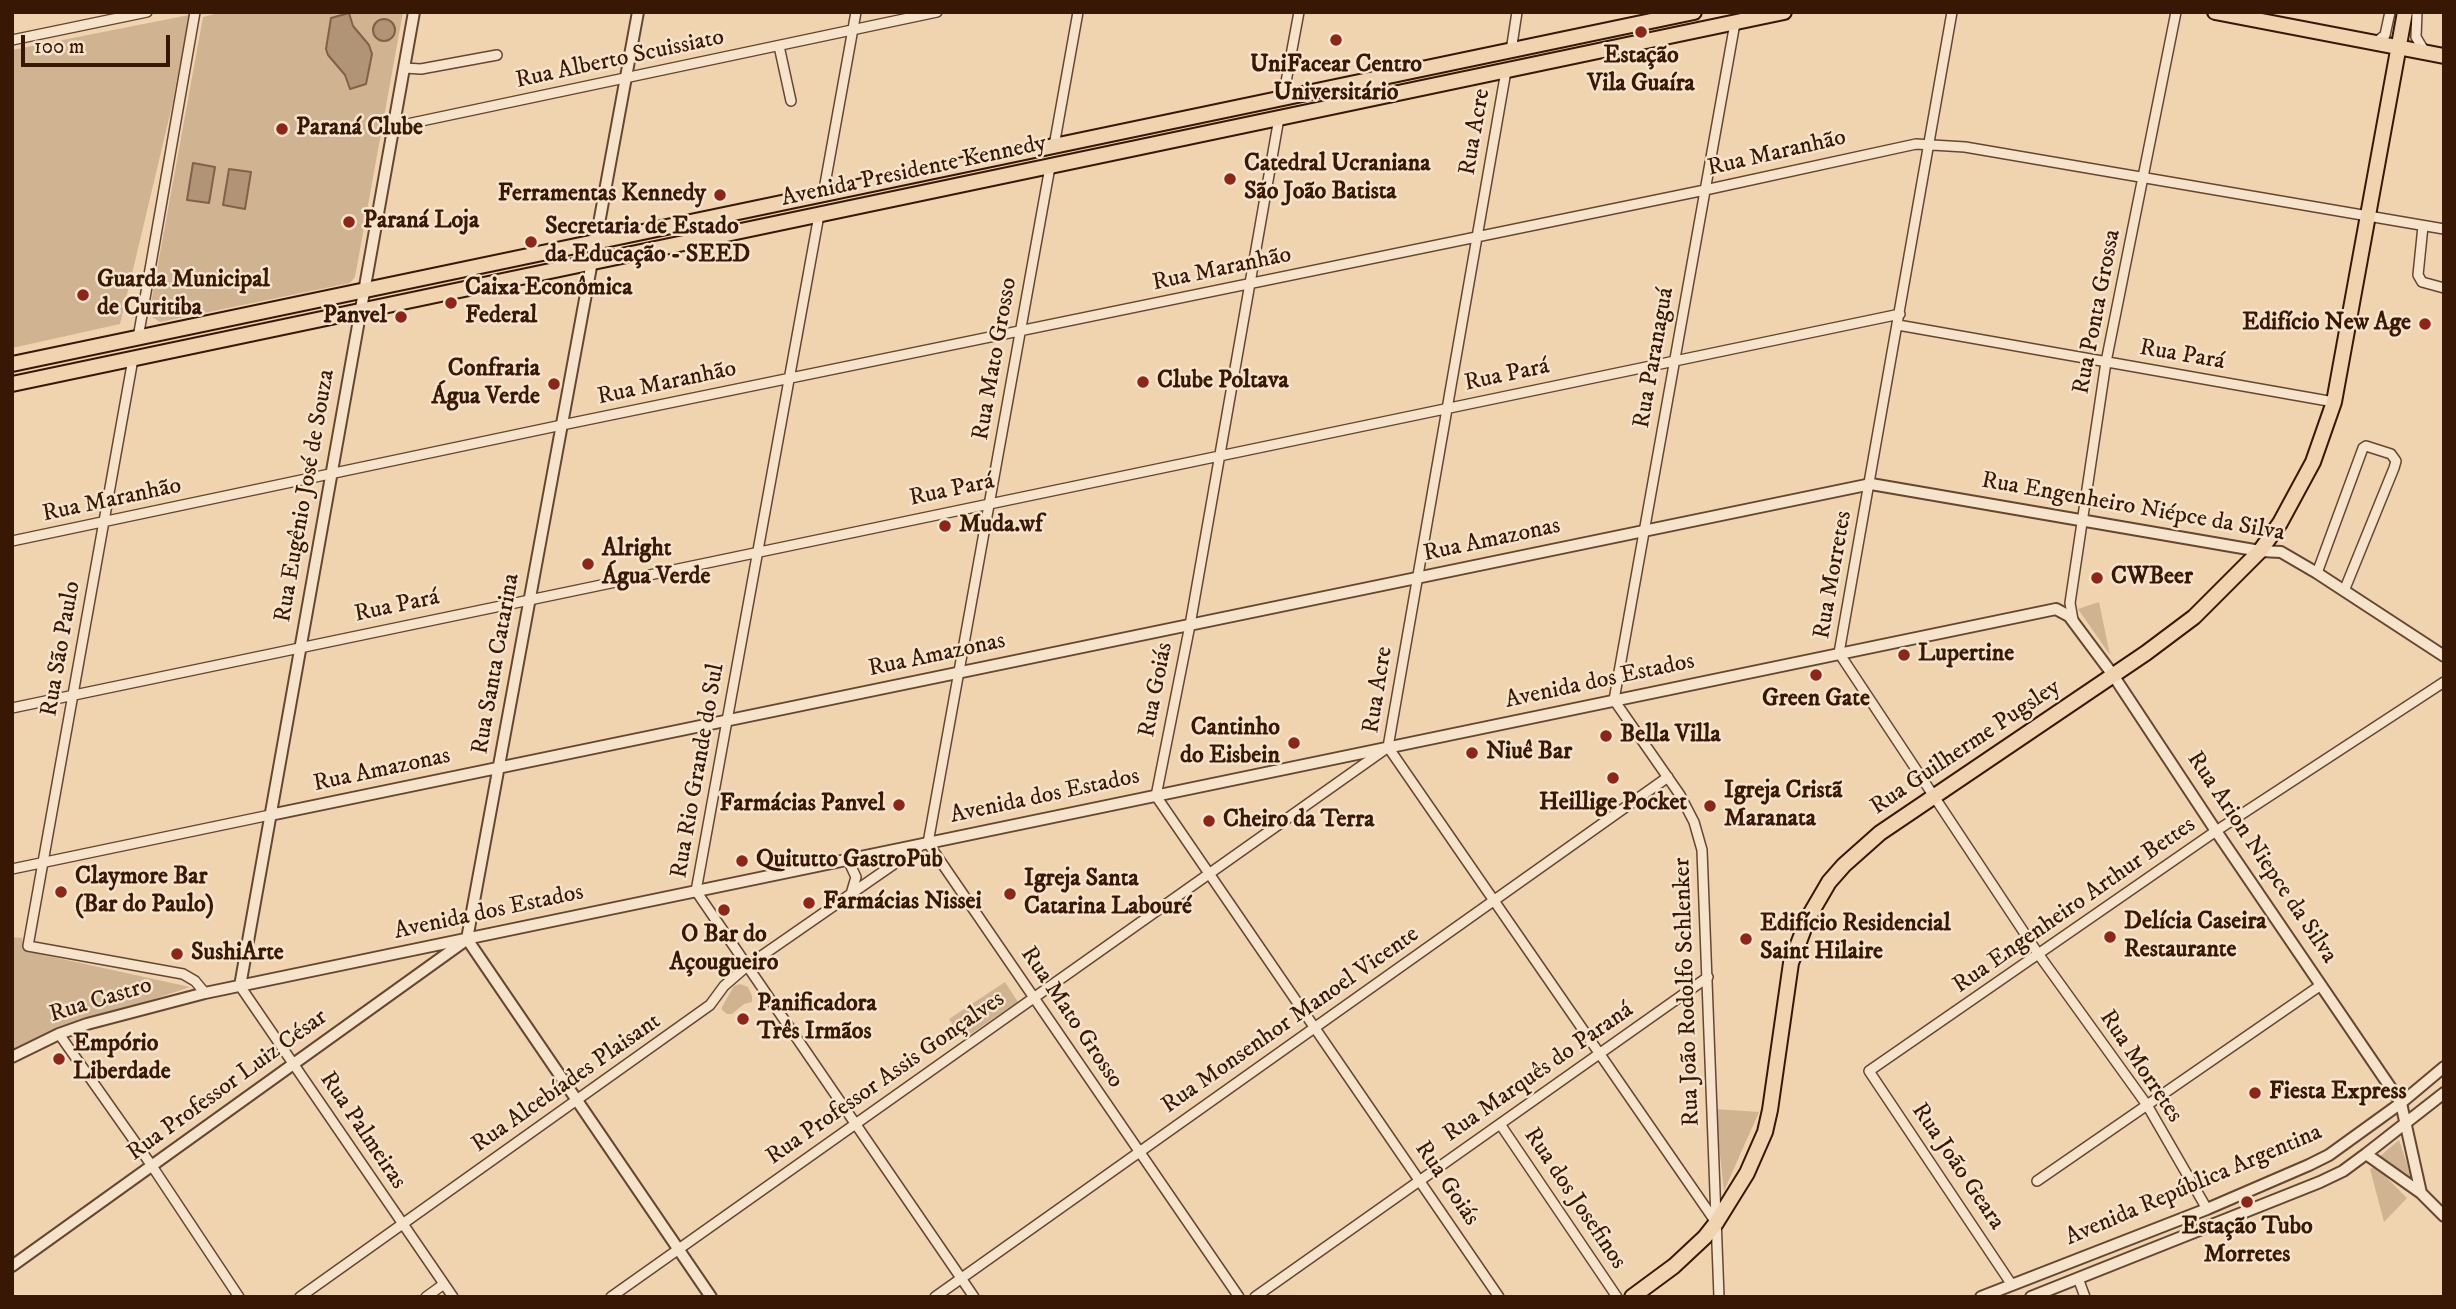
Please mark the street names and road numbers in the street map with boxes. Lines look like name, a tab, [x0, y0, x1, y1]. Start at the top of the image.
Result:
street label: Rua Alberto Scuissiato	[513, 24, 727, 96]
street label: Rua Acre	[1454, 86, 1498, 178]
street label: Rua Maranhão	[1705, 124, 1849, 184]
street label: Avenida Presidente Kennedy	[779, 130, 1049, 214]
street label: Rua Ponta Grossa	[2068, 227, 2128, 397]
street label: Rua Maranhão	[1150, 241, 1294, 299]
street label: Rua Mato Grosso	[968, 275, 1024, 443]
street label: Rua Paranaguá	[1628, 285, 1682, 431]
street label: Rua Pará	[2137, 334, 2227, 378]
street label: Rua Pará	[1462, 353, 1552, 399]
street label: Rua Maranhão	[595, 355, 739, 413]
street label: Rua Eugênio José de Souza	[270, 367, 342, 625]
street label: Rua Engenheiro Niépce da Silva	[1979, 467, 2287, 549]
street label: Rua Pará	[907, 468, 997, 514]
street label: Rua Maranhão	[40, 472, 184, 530]
street label: Rua Morretes	[1809, 509, 1859, 641]
street label: Rua Amazonas	[1421, 512, 1563, 570]
street label: Rua Santa Catarina	[467, 571, 527, 757]
street label: Rua São Paulo	[36, 579, 88, 719]
street label: Rua Pará	[352, 584, 442, 630]
street label: Rua Amazonas	[866, 627, 1008, 685]
street label: Rua Goiás	[1134, 640, 1180, 740]
street label: Rua Acre	[1358, 645, 1400, 735]
street label: Avenida dos Estados	[1503, 648, 1697, 716]
street label: Rua Rio Grande do Sul	[666, 661, 732, 881]
street label: Rua Guilherme Pugsley	[1866, 674, 2066, 822]
street label: Rua Amazonas	[311, 742, 453, 800]
street label: Rua Arion Niepce da Silva	[2179, 747, 2343, 969]
street label: Avenida dos Estados	[948, 763, 1142, 831]
street label: Rua Engenheiro Arthur Bettes	[1948, 811, 2202, 1001]
street label: Rua João Rodolfo Schlenker	[1669, 857, 1707, 1127]
street label: Avenida dos Estados	[392, 879, 586, 947]
street label: Rua Monsenhor Manoel Vicente	[1157, 921, 1425, 1121]
street label: Rua Mato Grosso	[1013, 942, 1129, 1094]
street label: Rua Castro	[46, 972, 156, 1030]
street label: Rua Professor Assis Gonçalves	[761, 986, 1011, 1172]
street label: Rua Marquês do Paraná	[1438, 997, 1640, 1149]
street label: Rua Professor Luiz César	[122, 1004, 334, 1168]
street label: Rua Morretes	[2092, 1005, 2188, 1129]
street label: Rua Alcebíades Plaisant	[467, 1008, 667, 1160]
street label: Rua Palmeiras	[312, 1067, 412, 1195]
street label: Rua João Geara	[1904, 1098, 2010, 1236]
street label: Avenida República Argentina	[2061, 1119, 2327, 1253]
street label: Rua dos Josefinos	[1516, 1123, 1632, 1275]
street label: Rua Goiás	[1407, 1136, 1485, 1232]

